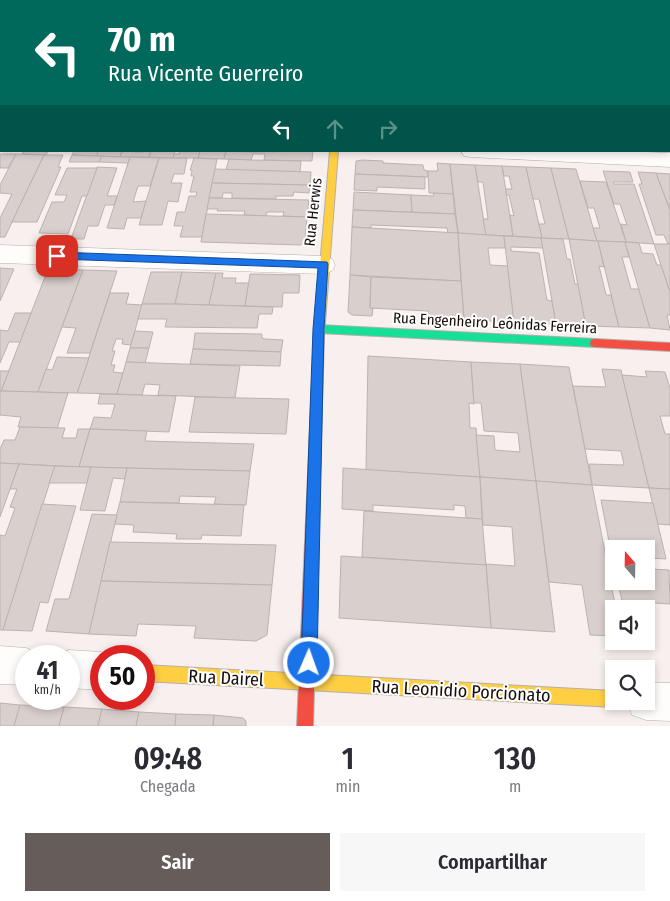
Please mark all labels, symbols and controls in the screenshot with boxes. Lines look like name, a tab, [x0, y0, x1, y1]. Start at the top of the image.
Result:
text: 70 m	[108, 18, 176, 60]
icon: left	[25, 20, 90, 85]
text: Rua Vicente Guerreiro	[108, 60, 303, 87]
icon: left	[268, 115, 296, 143]
icon: ahead	[321, 115, 349, 143]
icon: right	[374, 115, 402, 143]
street label: Rua Herwis	[300, 177, 326, 247]
pin	[36, 235, 78, 277]
icon: arrive	[43, 242, 71, 270]
street label: Rua Engenheiro Leônidas Ferreira	[392, 309, 598, 337]
north arrow	[605, 540, 655, 590]
map controls	[605, 540, 655, 710]
button: sound	[605, 600, 655, 650]
position arrow	[282, 636, 334, 688]
speed limit sign: 50	[90, 645, 155, 710]
text: 41	[37, 656, 58, 686]
button: search	[605, 660, 655, 710]
street label: Rua Dairel	[188, 665, 264, 691]
street label: Rua Leonidio Porcionato	[371, 675, 551, 707]
text: km/h	[34, 683, 61, 697]
text: 09:48	[133, 741, 202, 777]
text: 1	[342, 741, 354, 777]
text: 130	[494, 741, 537, 777]
text: Chegada	[140, 777, 196, 796]
text: min	[336, 777, 360, 796]
text: m	[509, 777, 521, 796]
button: Sair	[25, 833, 330, 891]
button: Compartilhar	[340, 833, 645, 891]

